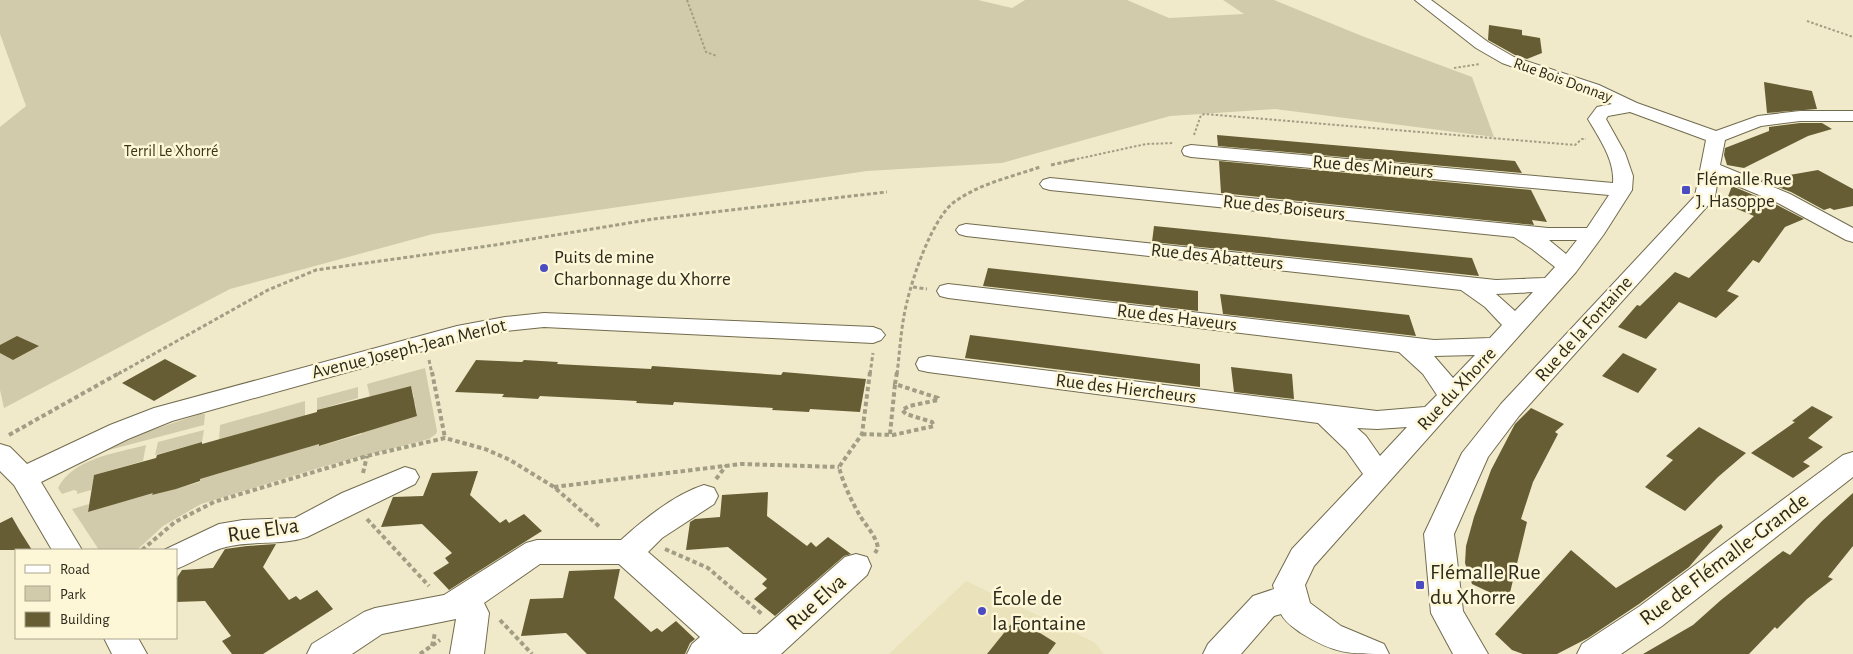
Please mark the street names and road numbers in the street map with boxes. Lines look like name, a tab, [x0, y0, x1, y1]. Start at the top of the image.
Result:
street label: Rue Bois Donnay	[1511, 55, 1615, 106]
street label: Rue des Mineurs	[1312, 152, 1434, 182]
street label: Rue des Boiseurs	[1222, 192, 1346, 224]
street label: Rue des Abatteurs	[1150, 241, 1284, 273]
street label: Rue de la Fontaine	[1532, 273, 1636, 385]
street label: Rue des Haveurs	[1116, 301, 1238, 335]
street label: Avenue Joseph-Jean Merlot	[310, 316, 508, 382]
street label: Rue du Xhorre	[1414, 344, 1500, 434]
street label: Rue des Hiercheurs	[1055, 371, 1197, 407]
street label: Rue de Flémalle-Grande	[1636, 489, 1812, 629]
street label: Rue Elva	[226, 514, 300, 546]
street label: Rue Elva	[782, 570, 850, 634]

